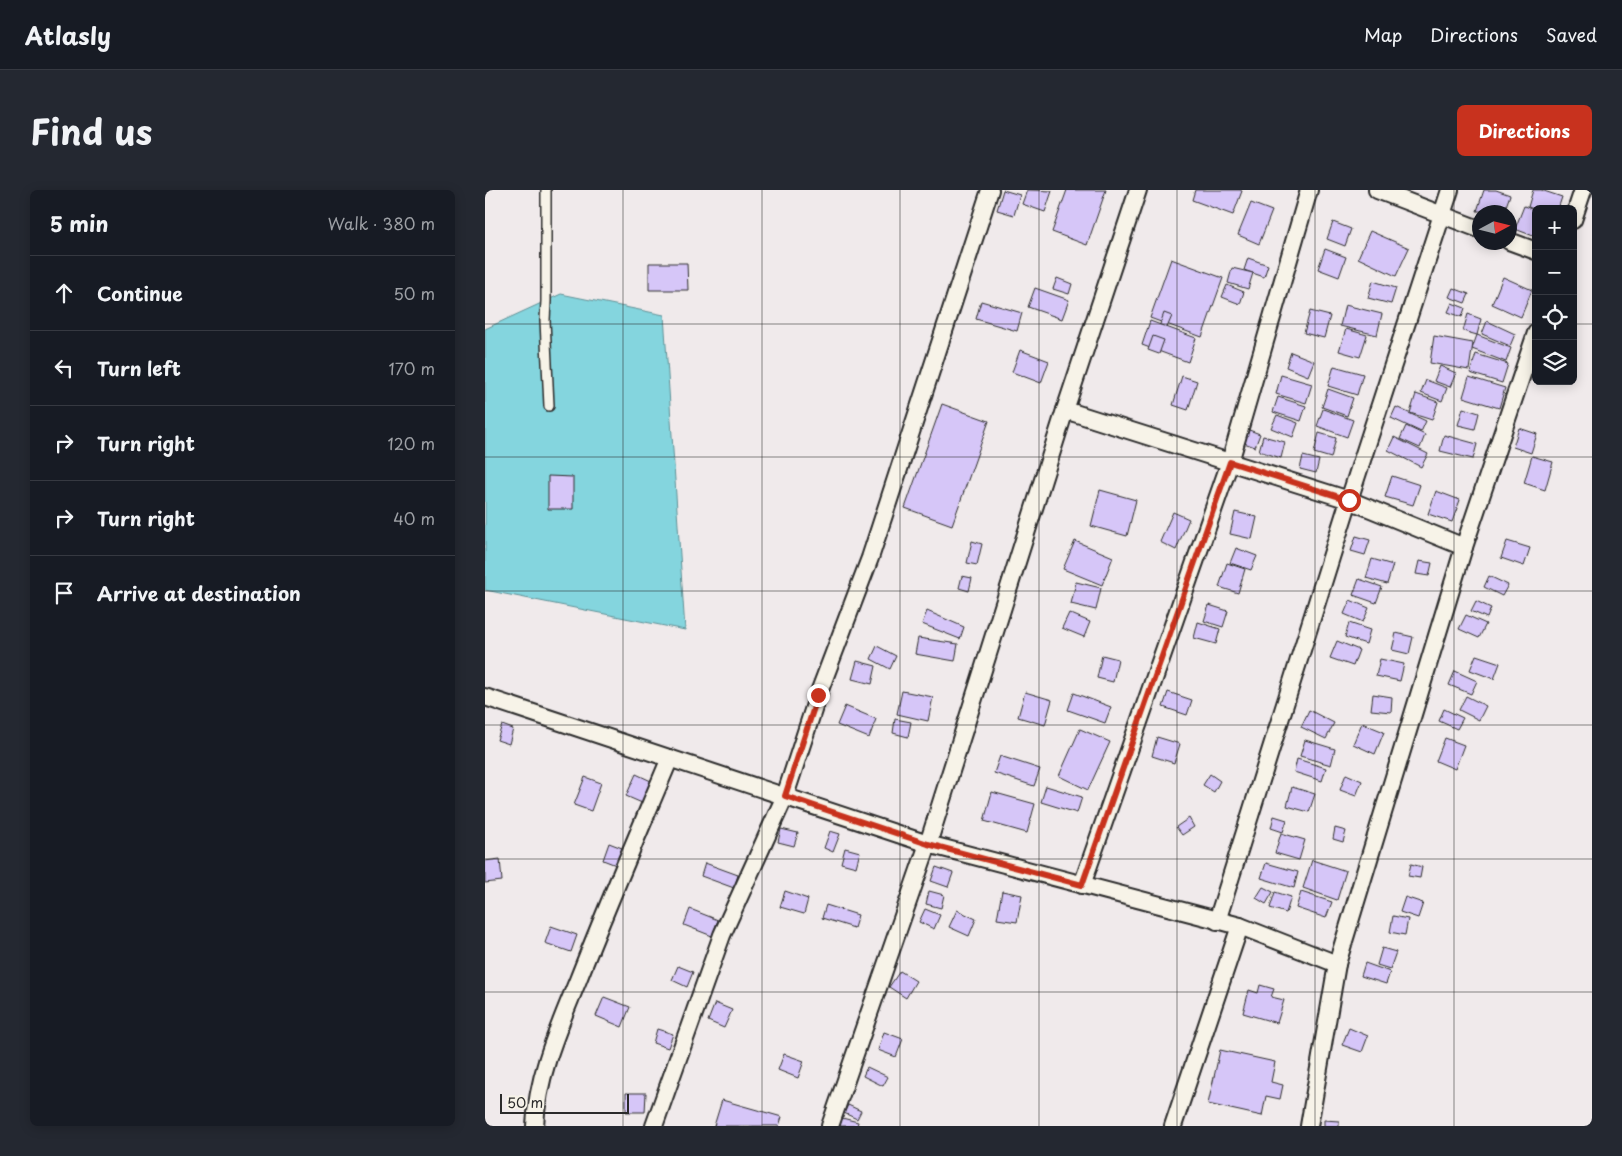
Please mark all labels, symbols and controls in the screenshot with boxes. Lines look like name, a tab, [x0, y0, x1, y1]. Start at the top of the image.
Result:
text: Atlasly	[25, 17, 111, 53]
text: Map	[1364, 21, 1402, 48]
text: Directions	[1430, 21, 1518, 48]
text: Saved	[1546, 21, 1597, 48]
text: Find us	[30, 104, 152, 157]
button: Directions	[1457, 105, 1592, 156]
north arrow	[1472, 205, 1517, 250]
map controls	[1532, 205, 1577, 385]
button: +	[1532, 205, 1577, 250]
text: 5 min	[50, 207, 108, 239]
text: Walk · 380 m	[328, 211, 435, 235]
button: −	[1532, 250, 1577, 295]
icon: ahead	[50, 279, 78, 307]
text: Continue	[97, 279, 183, 307]
text: 50 m	[394, 281, 435, 305]
button: locate	[1532, 295, 1577, 340]
button: layers	[1532, 340, 1577, 385]
icon: left	[50, 354, 78, 382]
text: Turn left	[97, 354, 181, 382]
text: 170 m	[389, 356, 435, 380]
icon: right	[50, 429, 78, 457]
text: Turn right	[97, 429, 195, 457]
text: 120 m	[388, 431, 435, 455]
route start	[1338, 489, 1361, 512]
icon: right	[50, 504, 78, 532]
text: Turn right	[97, 504, 195, 532]
text: 40 m	[393, 506, 435, 530]
icon: arrive	[50, 579, 78, 607]
text: Arrive at destination	[97, 579, 301, 607]
route end	[807, 684, 830, 707]
scale bar	[500, 1091, 629, 1114]
text: 50 m	[507, 1092, 543, 1113]

